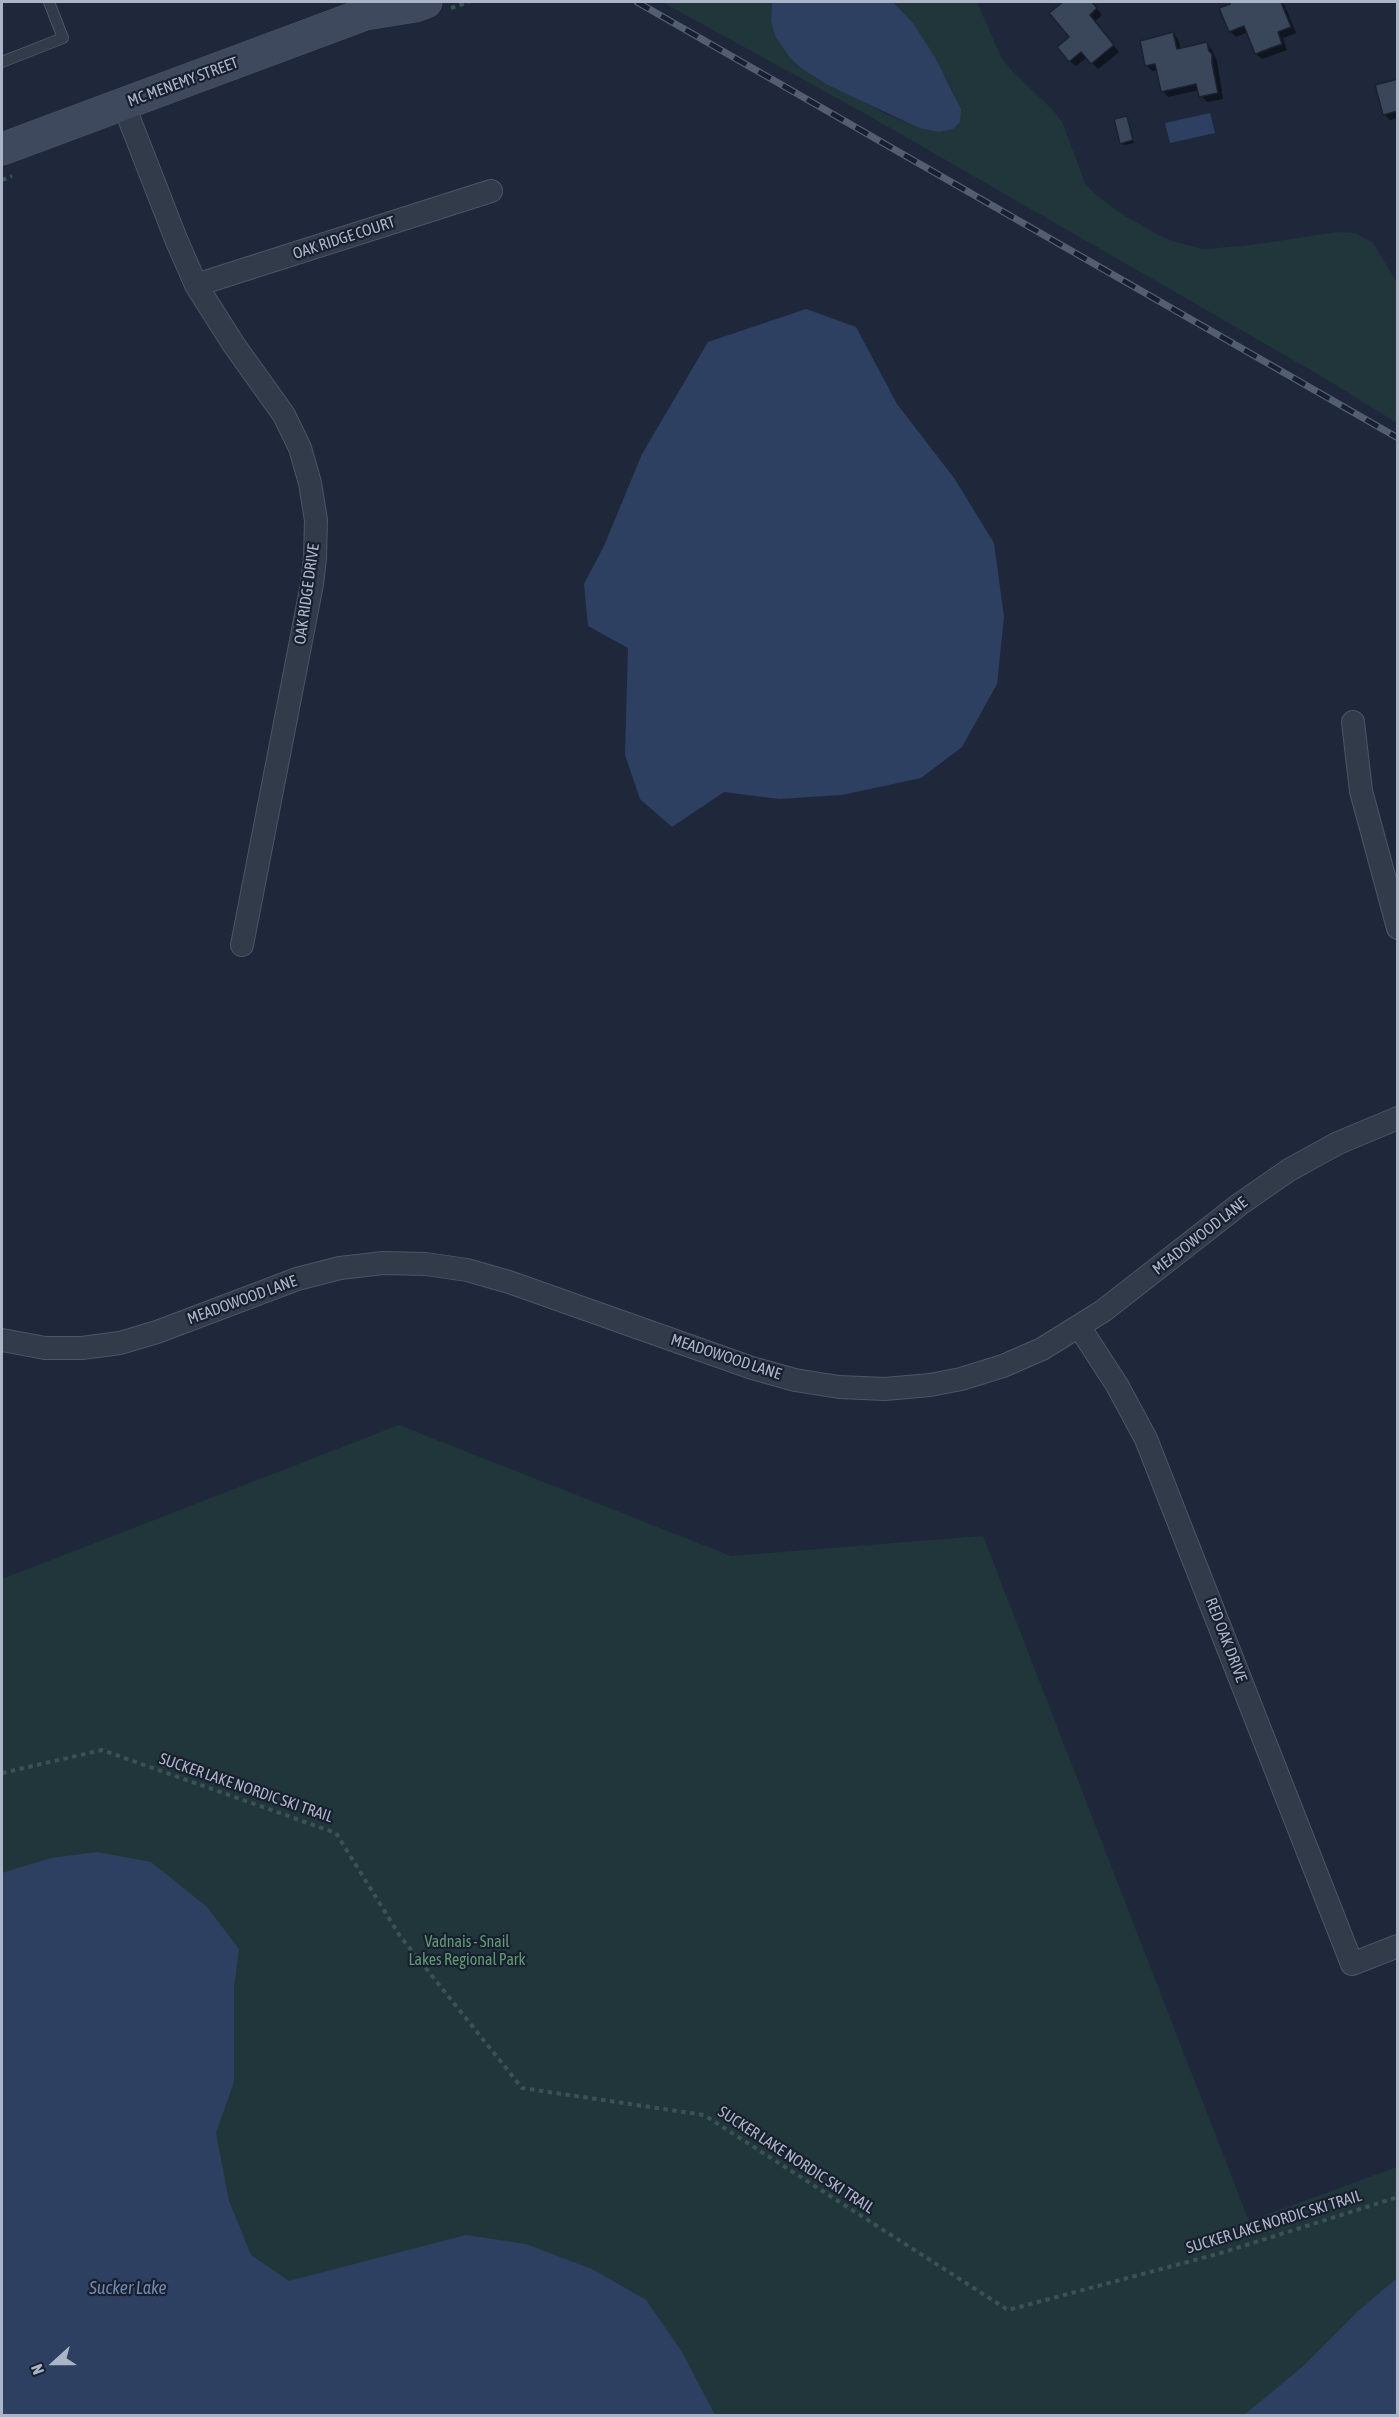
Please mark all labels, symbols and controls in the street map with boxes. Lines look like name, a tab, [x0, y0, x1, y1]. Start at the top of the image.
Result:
street label: MC MENEMY STREET	[125, 53, 241, 111]
street label: OAK RIDGE COURT	[290, 212, 398, 264]
street label: OAK RIDGE DRIVE	[290, 542, 324, 646]
street label: MEADOWOOD LANE	[1149, 1193, 1251, 1279]
street label: MEADOWOOD LANE	[185, 1271, 299, 1329]
street label: MEADOWOOD LANE	[668, 1330, 784, 1384]
street label: RED OAK DRIVE	[1201, 1595, 1251, 1685]
street label: SUCKER LAKE NORDIC SKI TRAIL	[157, 1749, 335, 1827]
park label: Vadnais - Snail Lakes Regional Park	[408, 1932, 526, 1970]
street label: SUCKER LAKE NORDIC SKI TRAIL	[714, 2102, 878, 2218]
street label: SUCKER LAKE NORDIC SKI TRAIL	[1184, 2186, 1364, 2258]
water label: Sucker Lake	[89, 2277, 167, 2299]
north arrow	[24, 2333, 84, 2393]
text: N	[27, 2362, 47, 2377]

